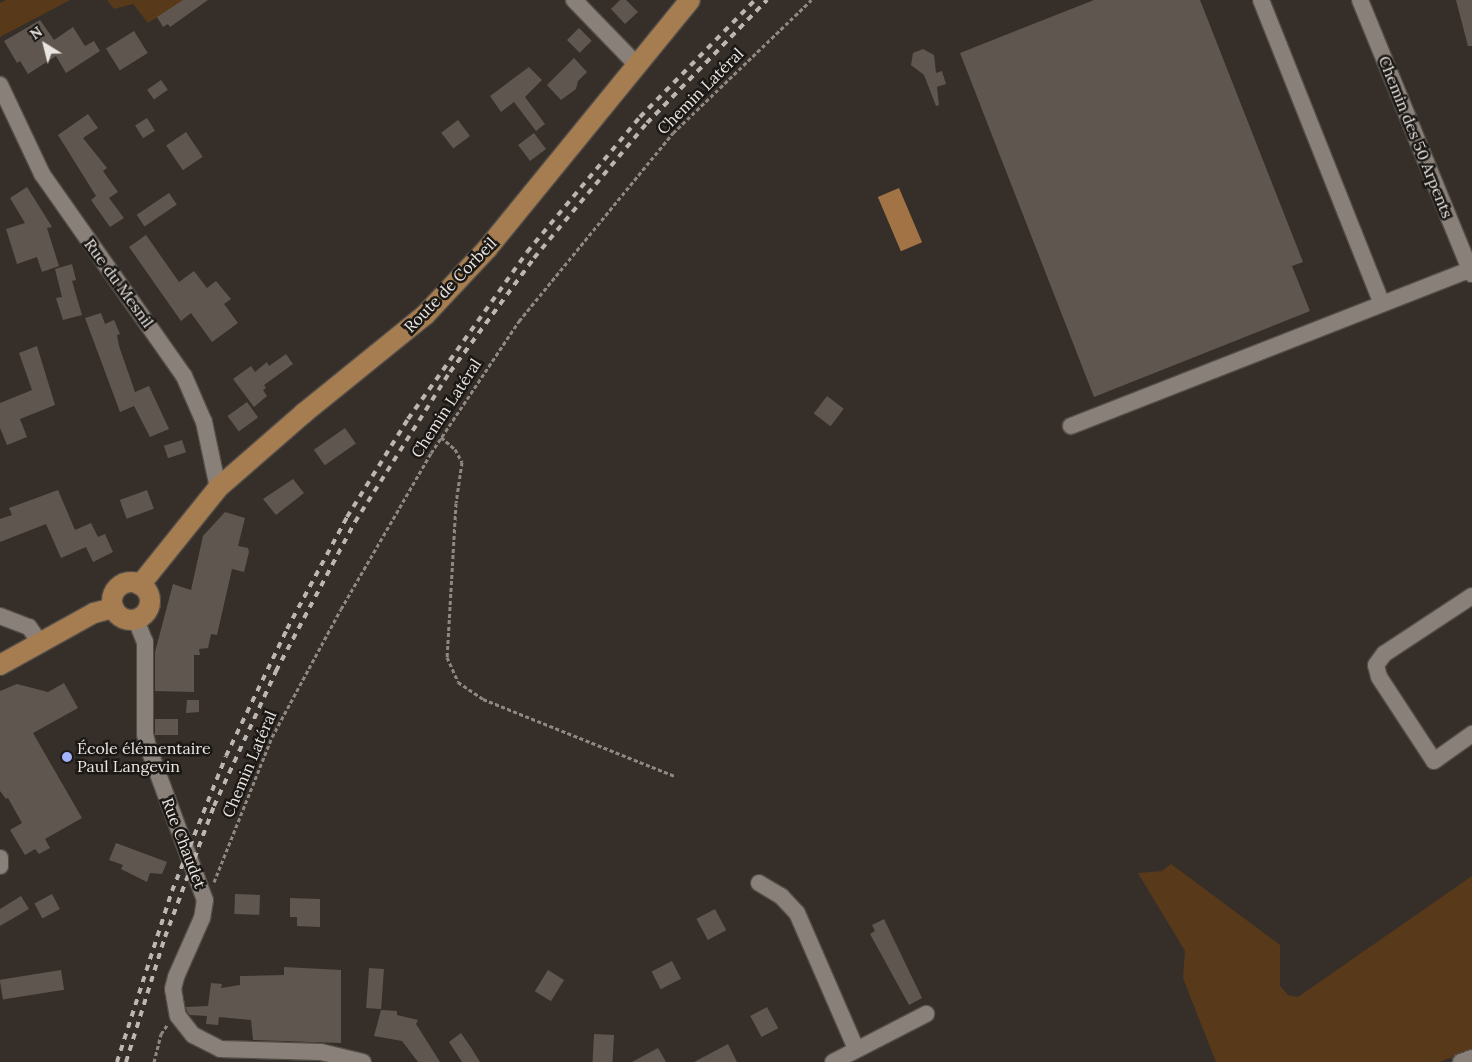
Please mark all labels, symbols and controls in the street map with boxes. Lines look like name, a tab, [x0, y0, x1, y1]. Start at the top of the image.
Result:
north arrow	[20, 20, 70, 70]
text: N	[27, 22, 46, 43]
street label: Chemin Latéral	[653, 44, 747, 138]
street label: Chemin des 50 Arpents	[1375, 53, 1457, 221]
street label: Route de Corbeil	[400, 234, 500, 336]
street label: Rue du Mesnil	[80, 235, 158, 331]
street label: Chemin Latéral	[407, 355, 485, 461]
street label: Chemin Latéral	[218, 708, 280, 820]
place label: École élémentaire Paul Langevin	[77, 738, 211, 776]
marker: École élémentaire Paul Langevin	[61, 751, 73, 763]
street label: Rue Chaudet	[158, 795, 210, 891]

